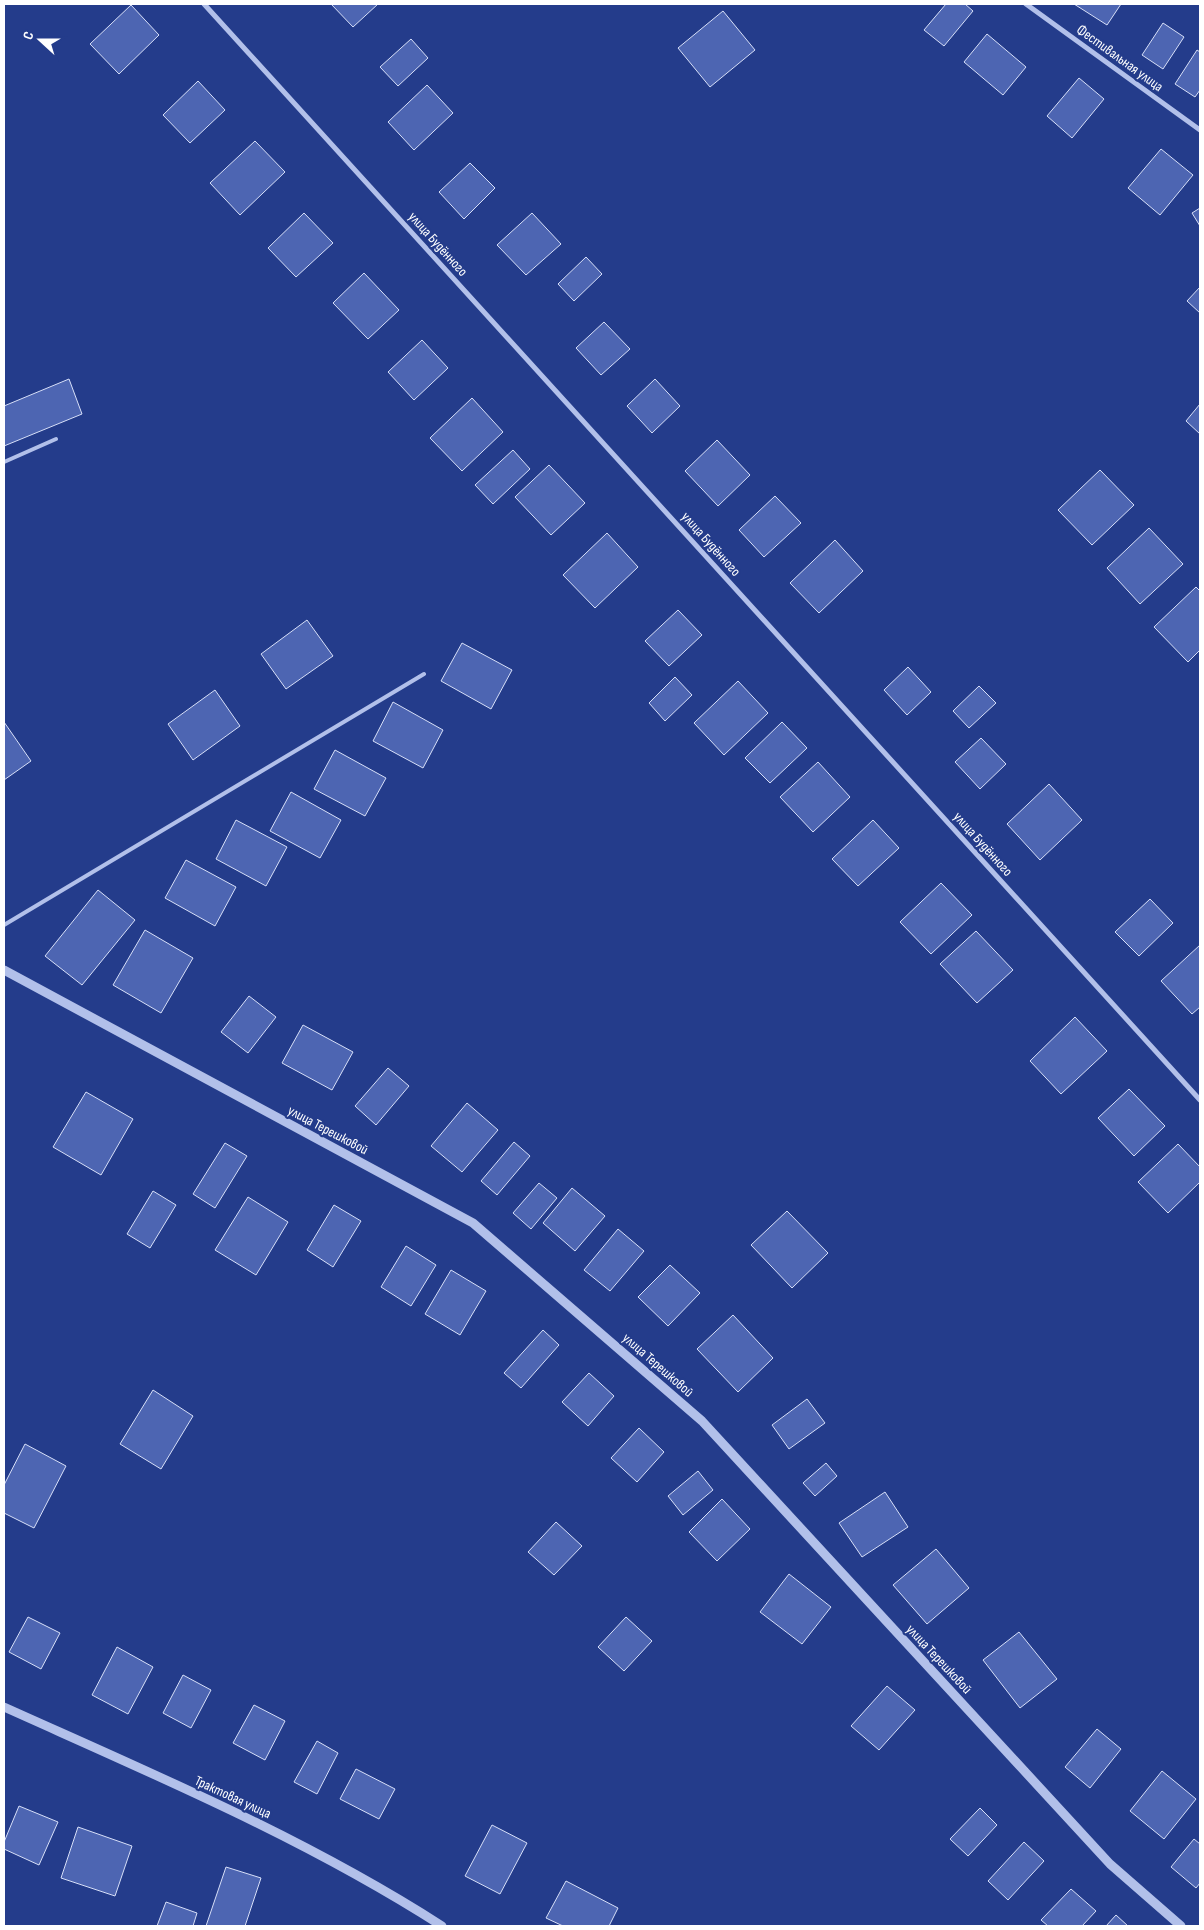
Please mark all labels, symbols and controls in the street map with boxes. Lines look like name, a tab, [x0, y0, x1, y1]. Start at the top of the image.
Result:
north arrow	[15, 15, 65, 65]
street label: Фестивальная улица	[1073, 21, 1167, 95]
text: С	[19, 29, 38, 42]
street label: улица Будённого	[405, 208, 471, 280]
street label: улица Будённого	[678, 508, 744, 580]
street label: улица Будённого	[950, 808, 1016, 880]
street label: улица Терешковой	[285, 1102, 371, 1158]
street label: улица Терешковой	[619, 1330, 697, 1401]
street label: улица Терешковой	[903, 1621, 976, 1697]
street label: Трактовая улица	[192, 1772, 274, 1822]

